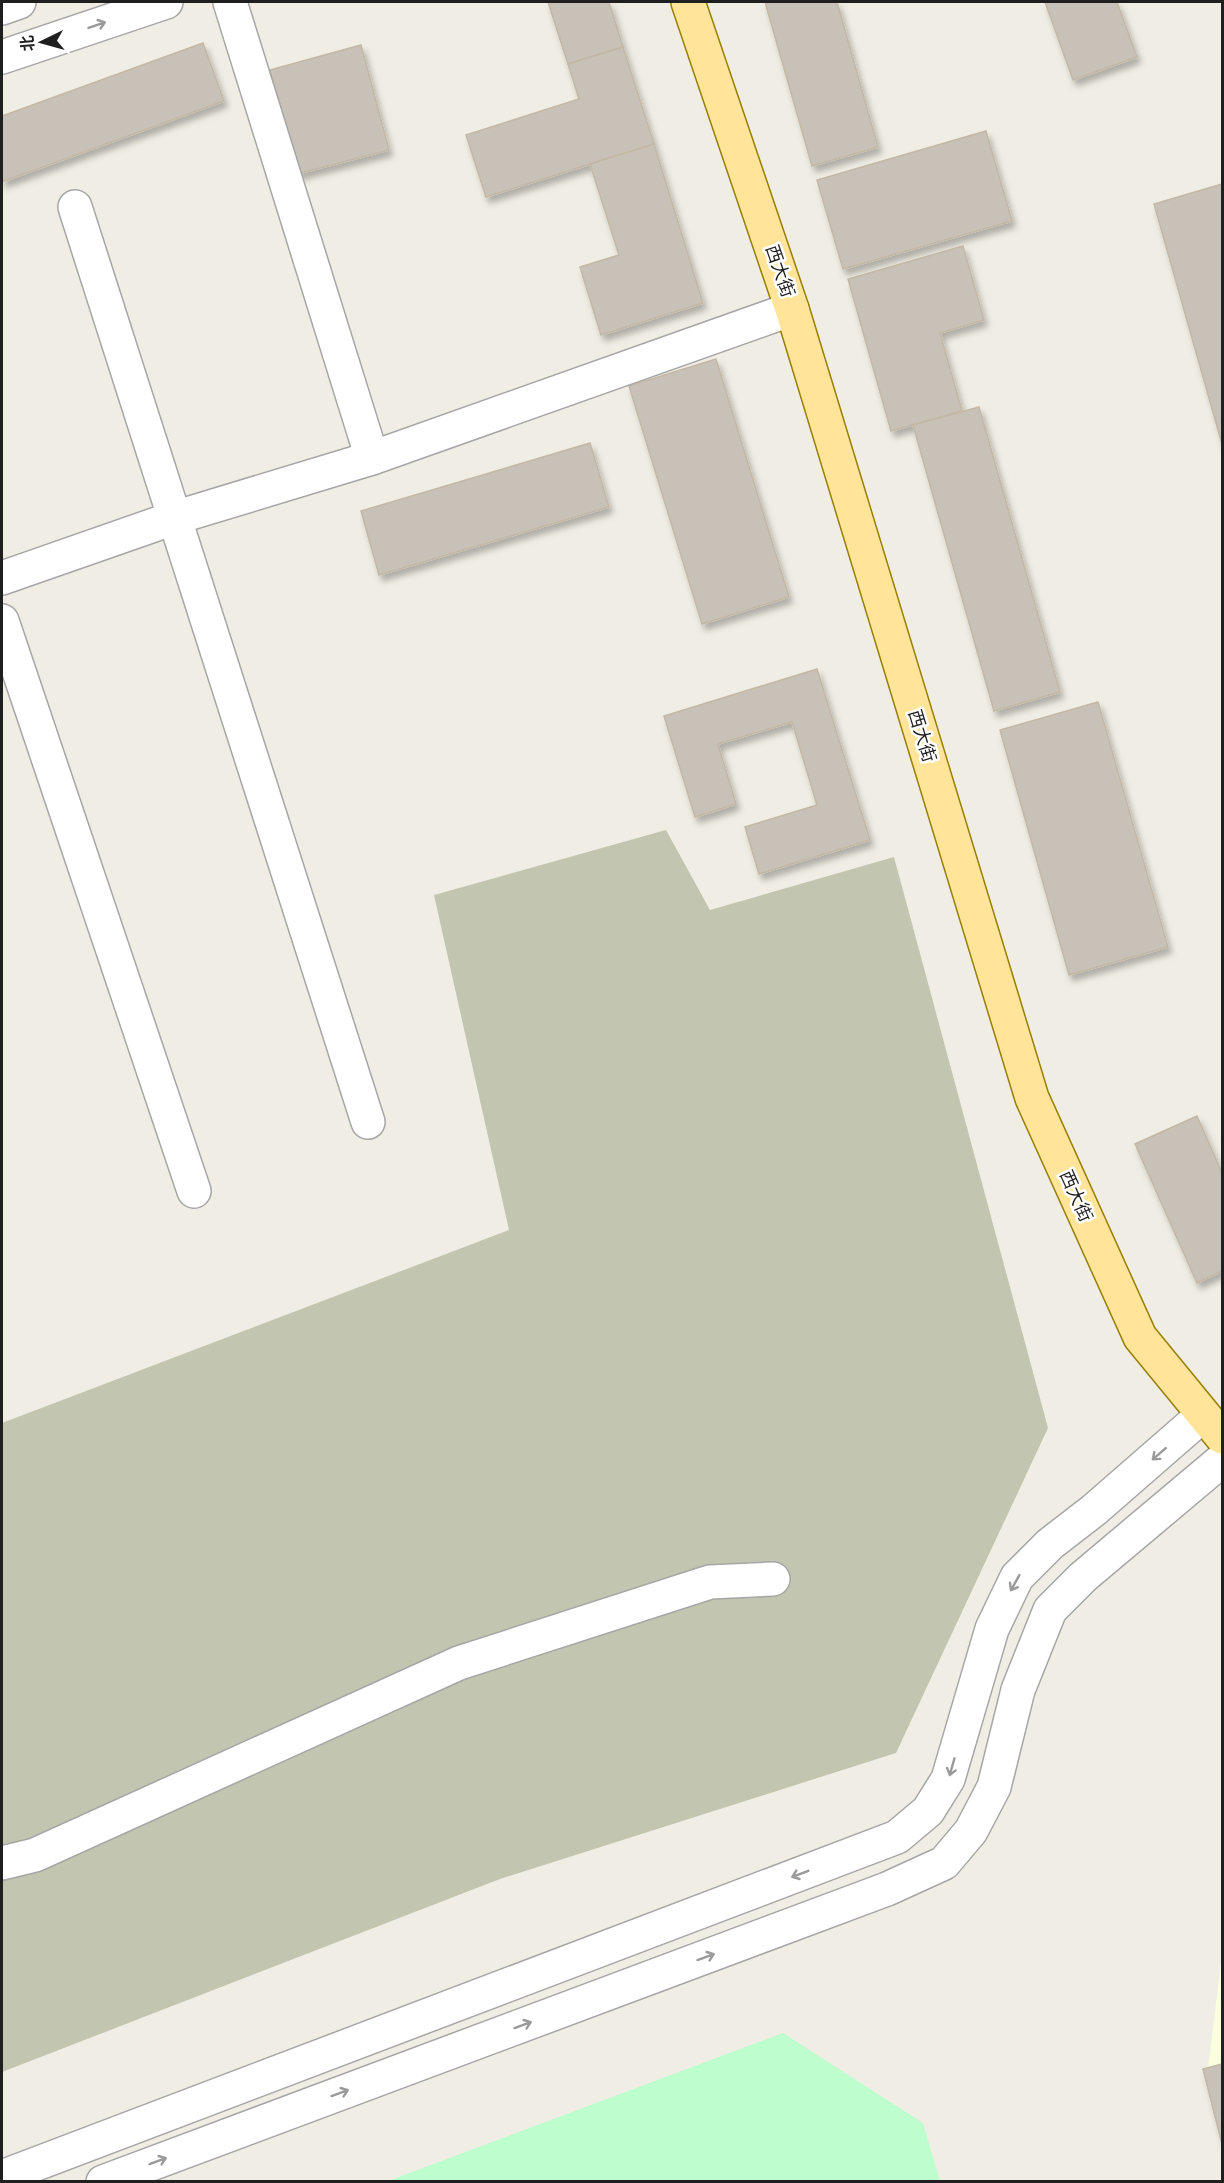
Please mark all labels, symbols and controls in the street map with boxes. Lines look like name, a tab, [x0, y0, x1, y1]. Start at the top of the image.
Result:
north arrow	[12, 12, 72, 72]
one-way arrow	[87, 18, 105, 29]
text: 北	[16, 34, 40, 52]
street label: 西大街	[759, 242, 800, 301]
street label: 西大街	[902, 707, 941, 766]
street label: 西大街	[1053, 1166, 1098, 1226]
one-way arrow	[1152, 1447, 1167, 1461]
one-way arrow	[1009, 1574, 1021, 1591]
one-way arrow	[946, 1757, 957, 1776]
one-way arrow	[791, 1869, 810, 1880]
one-way arrow	[696, 1950, 715, 1961]
one-way arrow	[513, 2018, 532, 2029]
one-way arrow	[331, 2087, 349, 2098]
one-way arrow	[148, 2155, 167, 2166]

